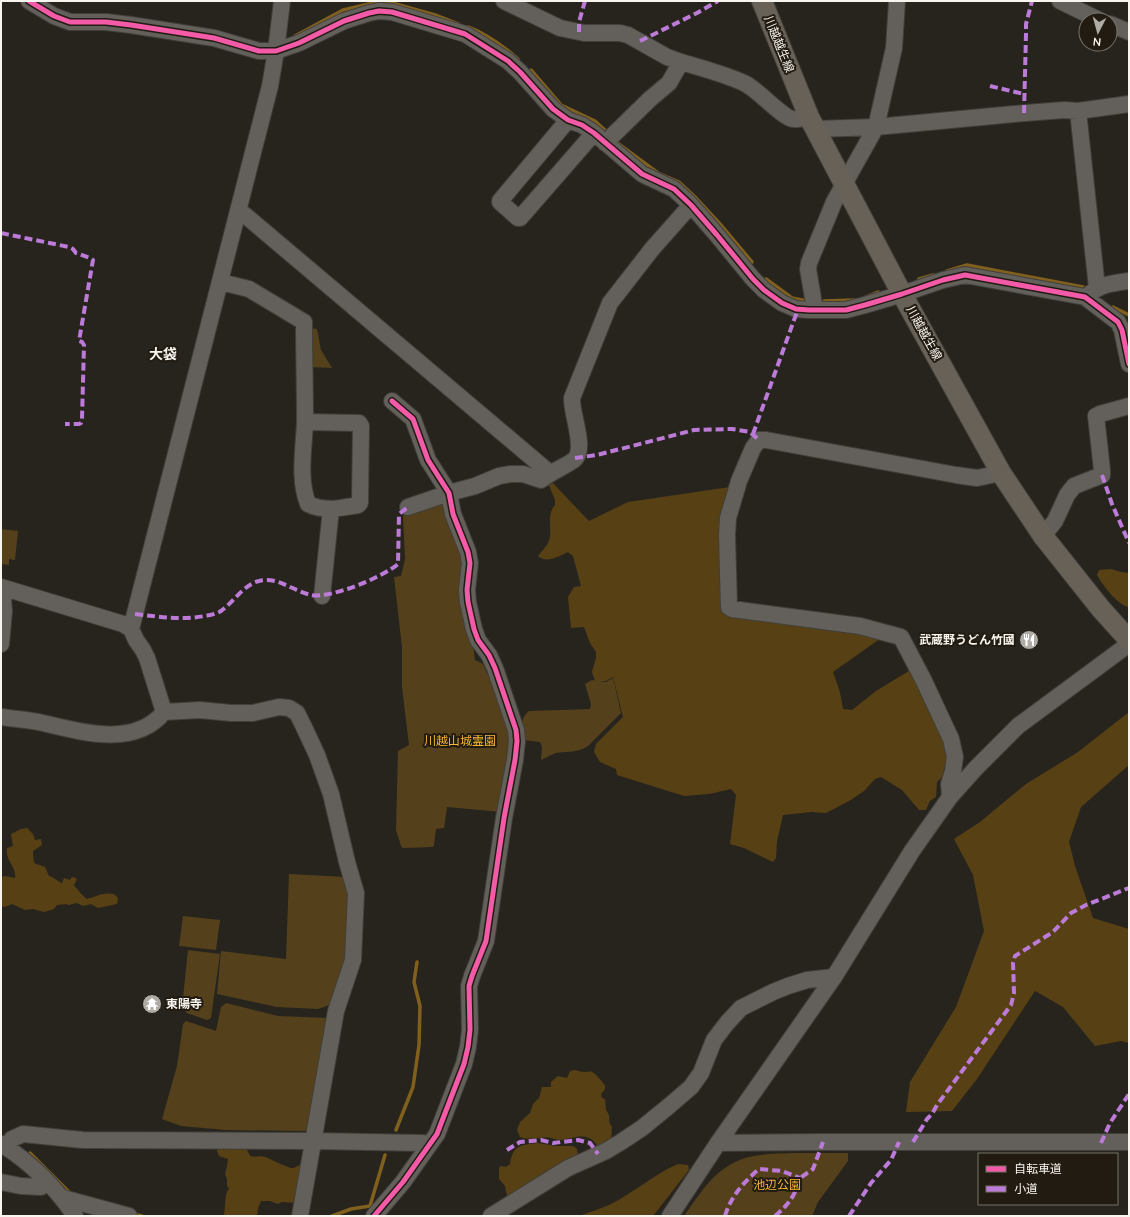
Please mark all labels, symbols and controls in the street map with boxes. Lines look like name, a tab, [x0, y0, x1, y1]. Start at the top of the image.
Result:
north arrow	[1078, 12, 1118, 52]
street label: 川越越生線	[760, 13, 798, 75]
text: N	[1092, 34, 1102, 49]
street label: 川越越生線	[902, 303, 946, 363]
district label: 大袋	[149, 345, 177, 364]
restaurant icon: 武蔵野うどん竹國	[1018, 629, 1040, 651]
place label: 武蔵野うどん竹國	[919, 632, 1015, 648]
park label: 川越山城霊園	[424, 733, 496, 749]
temple icon: 東陽寺	[141, 993, 163, 1015]
place label: 東陽寺	[166, 996, 202, 1012]
legend	[978, 1153, 1118, 1205]
text: 自転車道	[1014, 1161, 1062, 1177]
park label: 池辺公園	[753, 1177, 801, 1193]
text: 小道	[1014, 1181, 1038, 1197]

